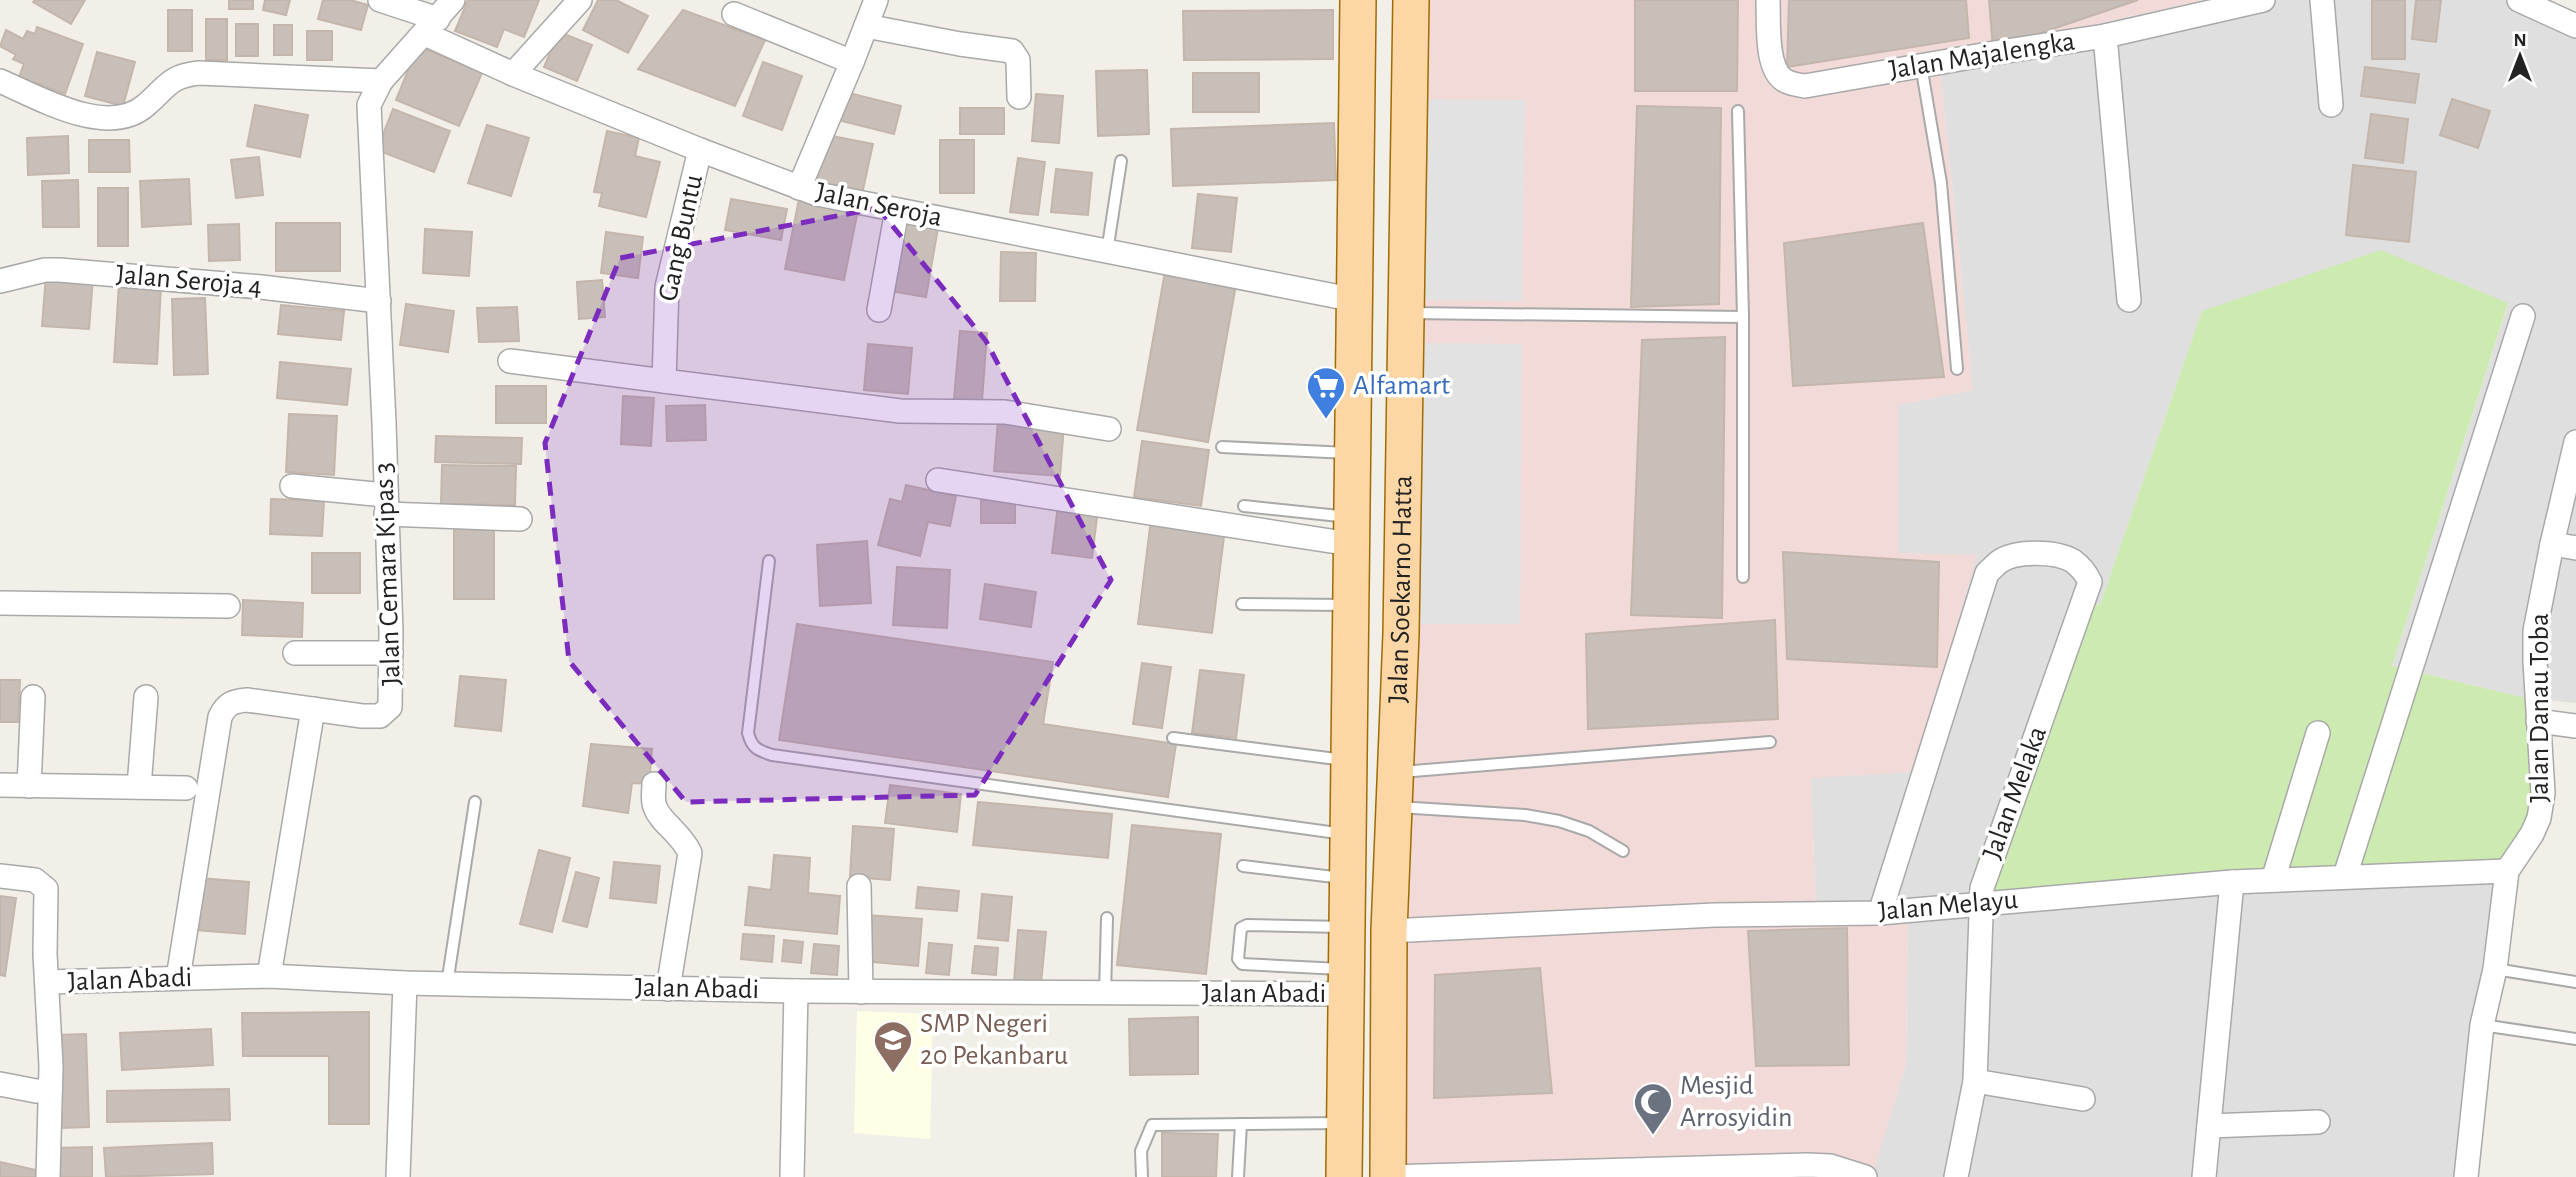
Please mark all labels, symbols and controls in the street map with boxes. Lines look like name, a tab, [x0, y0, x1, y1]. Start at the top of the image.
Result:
north arrow	[2485, 21, 2555, 91]
street label: Jalan Majalengka	[1887, 27, 2077, 85]
text: N	[2513, 31, 2527, 50]
street label: Gang Buntu	[654, 172, 708, 304]
street label: Jalan Seroja	[813, 178, 945, 232]
street label: Jalan Seroja 4	[115, 261, 263, 301]
supermarket icon: Alfamart	[1305, 365, 1347, 420]
place label: Alfamart	[1353, 372, 1450, 400]
street label: Jalan Cemara Kipas 3	[370, 462, 406, 686]
street label: Jalan Soekarno Hatta	[1384, 475, 1418, 704]
street label: Jalan Danau Toba	[2526, 613, 2554, 803]
street label: Jalan Melaka	[1978, 723, 2052, 863]
street label: Jalan Melayu	[1877, 886, 2019, 926]
street label: Jalan Abadi	[67, 964, 193, 996]
street label: Jalan Abadi	[635, 974, 759, 1004]
street label: Jalan Abadi	[1202, 980, 1326, 1008]
place label: SMP Negeri 20 Pekanbaru	[920, 1010, 1068, 1070]
school or university icon: SMP Negeri 20 Pekanbaru	[872, 1019, 914, 1074]
place label: Mesjid Arrosyidin	[1680, 1072, 1793, 1132]
mosque icon: Mesjid Arrosyidin	[1632, 1081, 1674, 1136]

